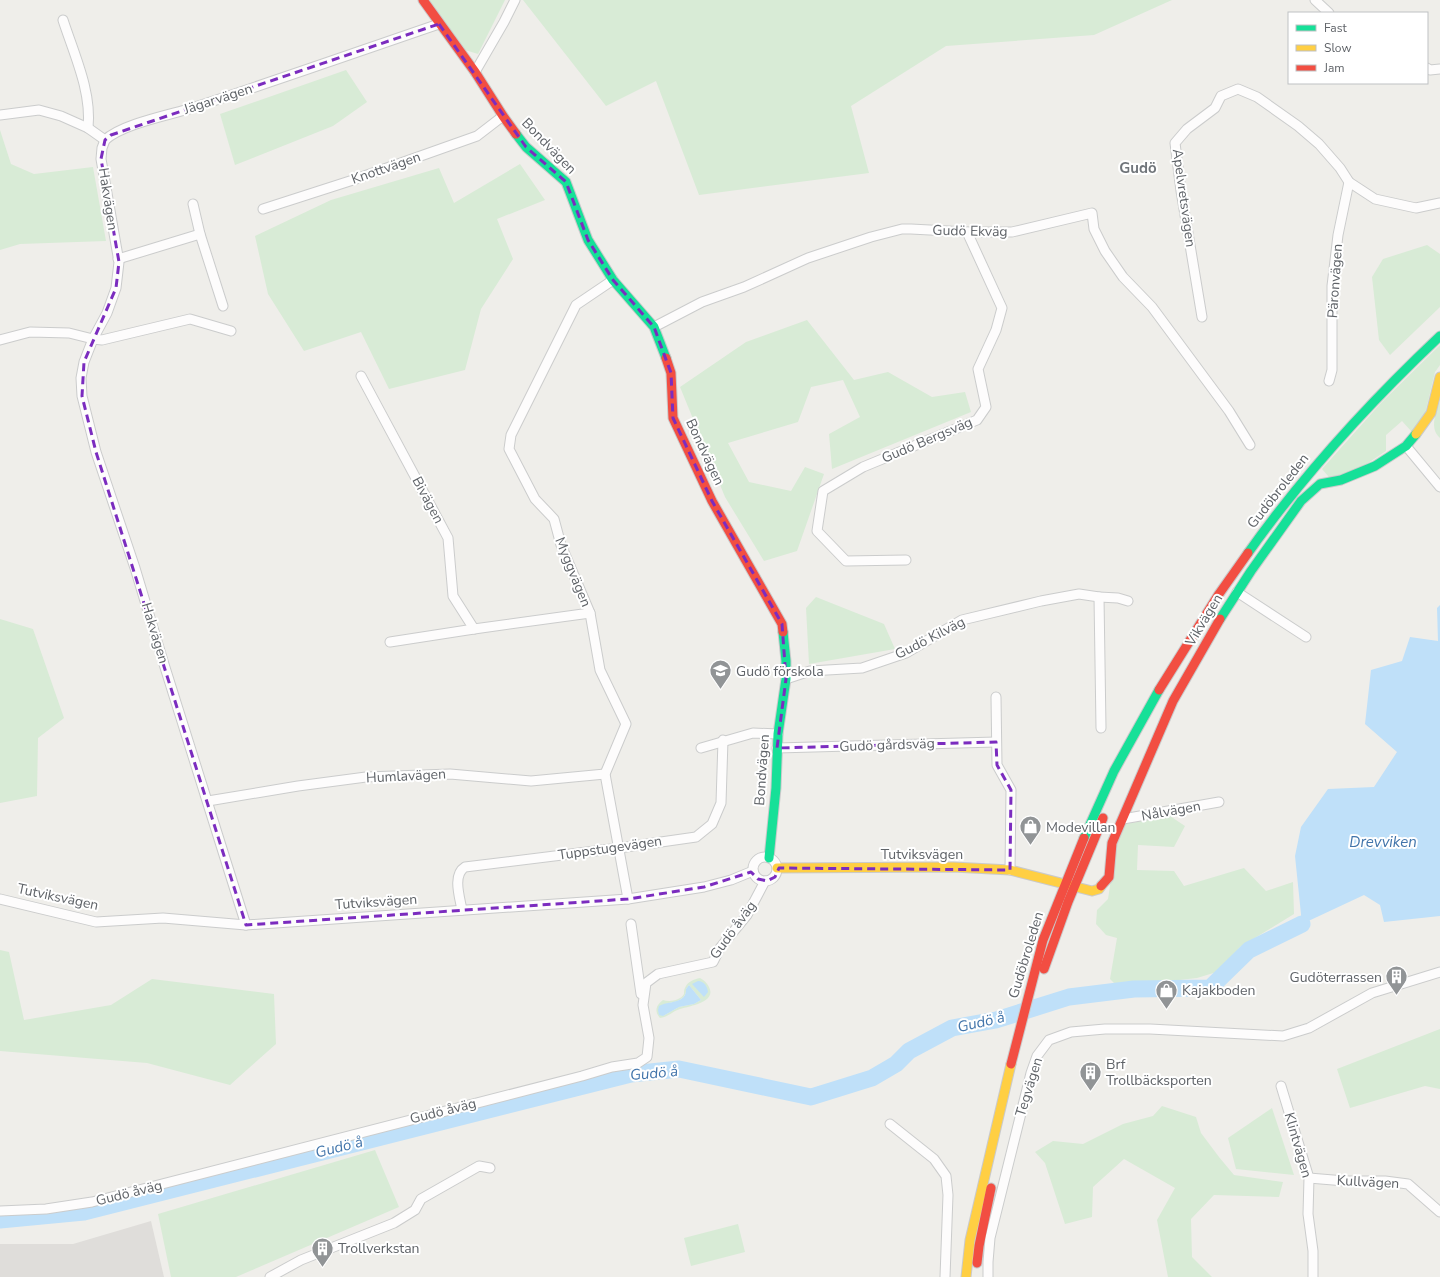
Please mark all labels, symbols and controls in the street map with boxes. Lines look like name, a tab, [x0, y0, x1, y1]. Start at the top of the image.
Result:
legend	[1288, 12, 1428, 84]
text: Fast	[1324, 20, 1347, 36]
text: Slow	[1324, 40, 1352, 56]
text: Jam	[1323, 60, 1345, 76]
street label: Jägarvägen	[180, 79, 255, 119]
street label: Bondvägen	[517, 114, 581, 178]
street label: Knottvägen	[349, 147, 423, 189]
street label: Apelvretsvägen	[1168, 148, 1200, 248]
district label: Gudö	[1119, 158, 1157, 178]
street label: Hakvägen	[94, 166, 122, 232]
street label: Gudö Ekväg	[932, 221, 1008, 241]
street label: Päronvägen	[1323, 243, 1347, 319]
street label: Gudö Bergsväg	[879, 412, 975, 468]
street label: Bondvägen	[681, 416, 729, 488]
street label: Gudöbroleden	[1243, 450, 1313, 532]
street label: Bivägen	[408, 473, 448, 527]
street label: Myggvägen	[550, 534, 596, 610]
street label: Vikvägen	[1180, 590, 1227, 651]
street label: Hakvägen	[137, 600, 173, 666]
street label: Gudö Kilväg	[892, 612, 968, 664]
school or university icon: Gudö förskola	[708, 658, 734, 691]
place label: Gudö förskola	[736, 662, 824, 681]
street label: Bondvägen	[750, 734, 774, 806]
street label: Gudö gårdsväg	[839, 734, 935, 756]
street label: Humlavägen	[366, 764, 446, 788]
street label: Nålvägen	[1140, 796, 1202, 826]
shop icon: Modevillan	[1017, 814, 1043, 847]
place label: Modevillan	[1046, 818, 1115, 837]
street label: Tuppstugevägen	[557, 831, 663, 865]
water label: Drevviken	[1349, 832, 1417, 852]
street label: Tutviksvägen	[881, 845, 963, 864]
street label: Tutviksvägen	[16, 879, 100, 915]
street label: Tutviksvägen	[334, 890, 418, 914]
street label: Gudö åväg	[705, 897, 761, 963]
street label: Gudöbroleden	[1004, 909, 1048, 1001]
building icon: Gudöterrassen	[1384, 964, 1410, 997]
place label: Gudöterrassen	[1290, 968, 1382, 987]
shop icon: Kajakboden	[1153, 977, 1179, 1010]
place label: Kajakboden	[1182, 981, 1255, 1000]
water label: Gudö å	[955, 1007, 1007, 1037]
street label: Tegvägen	[1011, 1055, 1047, 1119]
place label: Brf Trollbäcksporten	[1106, 1055, 1212, 1090]
building icon: Brf Trollbäcksporten	[1078, 1059, 1104, 1092]
water label: Gudö å	[629, 1061, 679, 1085]
street label: Gudö åväg	[408, 1094, 478, 1128]
street label: Klintvägen	[1280, 1110, 1316, 1180]
water label: Gudö å	[313, 1131, 365, 1163]
street label: Kullvägen	[1336, 1171, 1400, 1193]
street label: Gudö åväg	[94, 1176, 164, 1210]
building icon: Trollverkstan	[309, 1235, 335, 1268]
place label: Trollverkstan	[338, 1239, 420, 1258]

